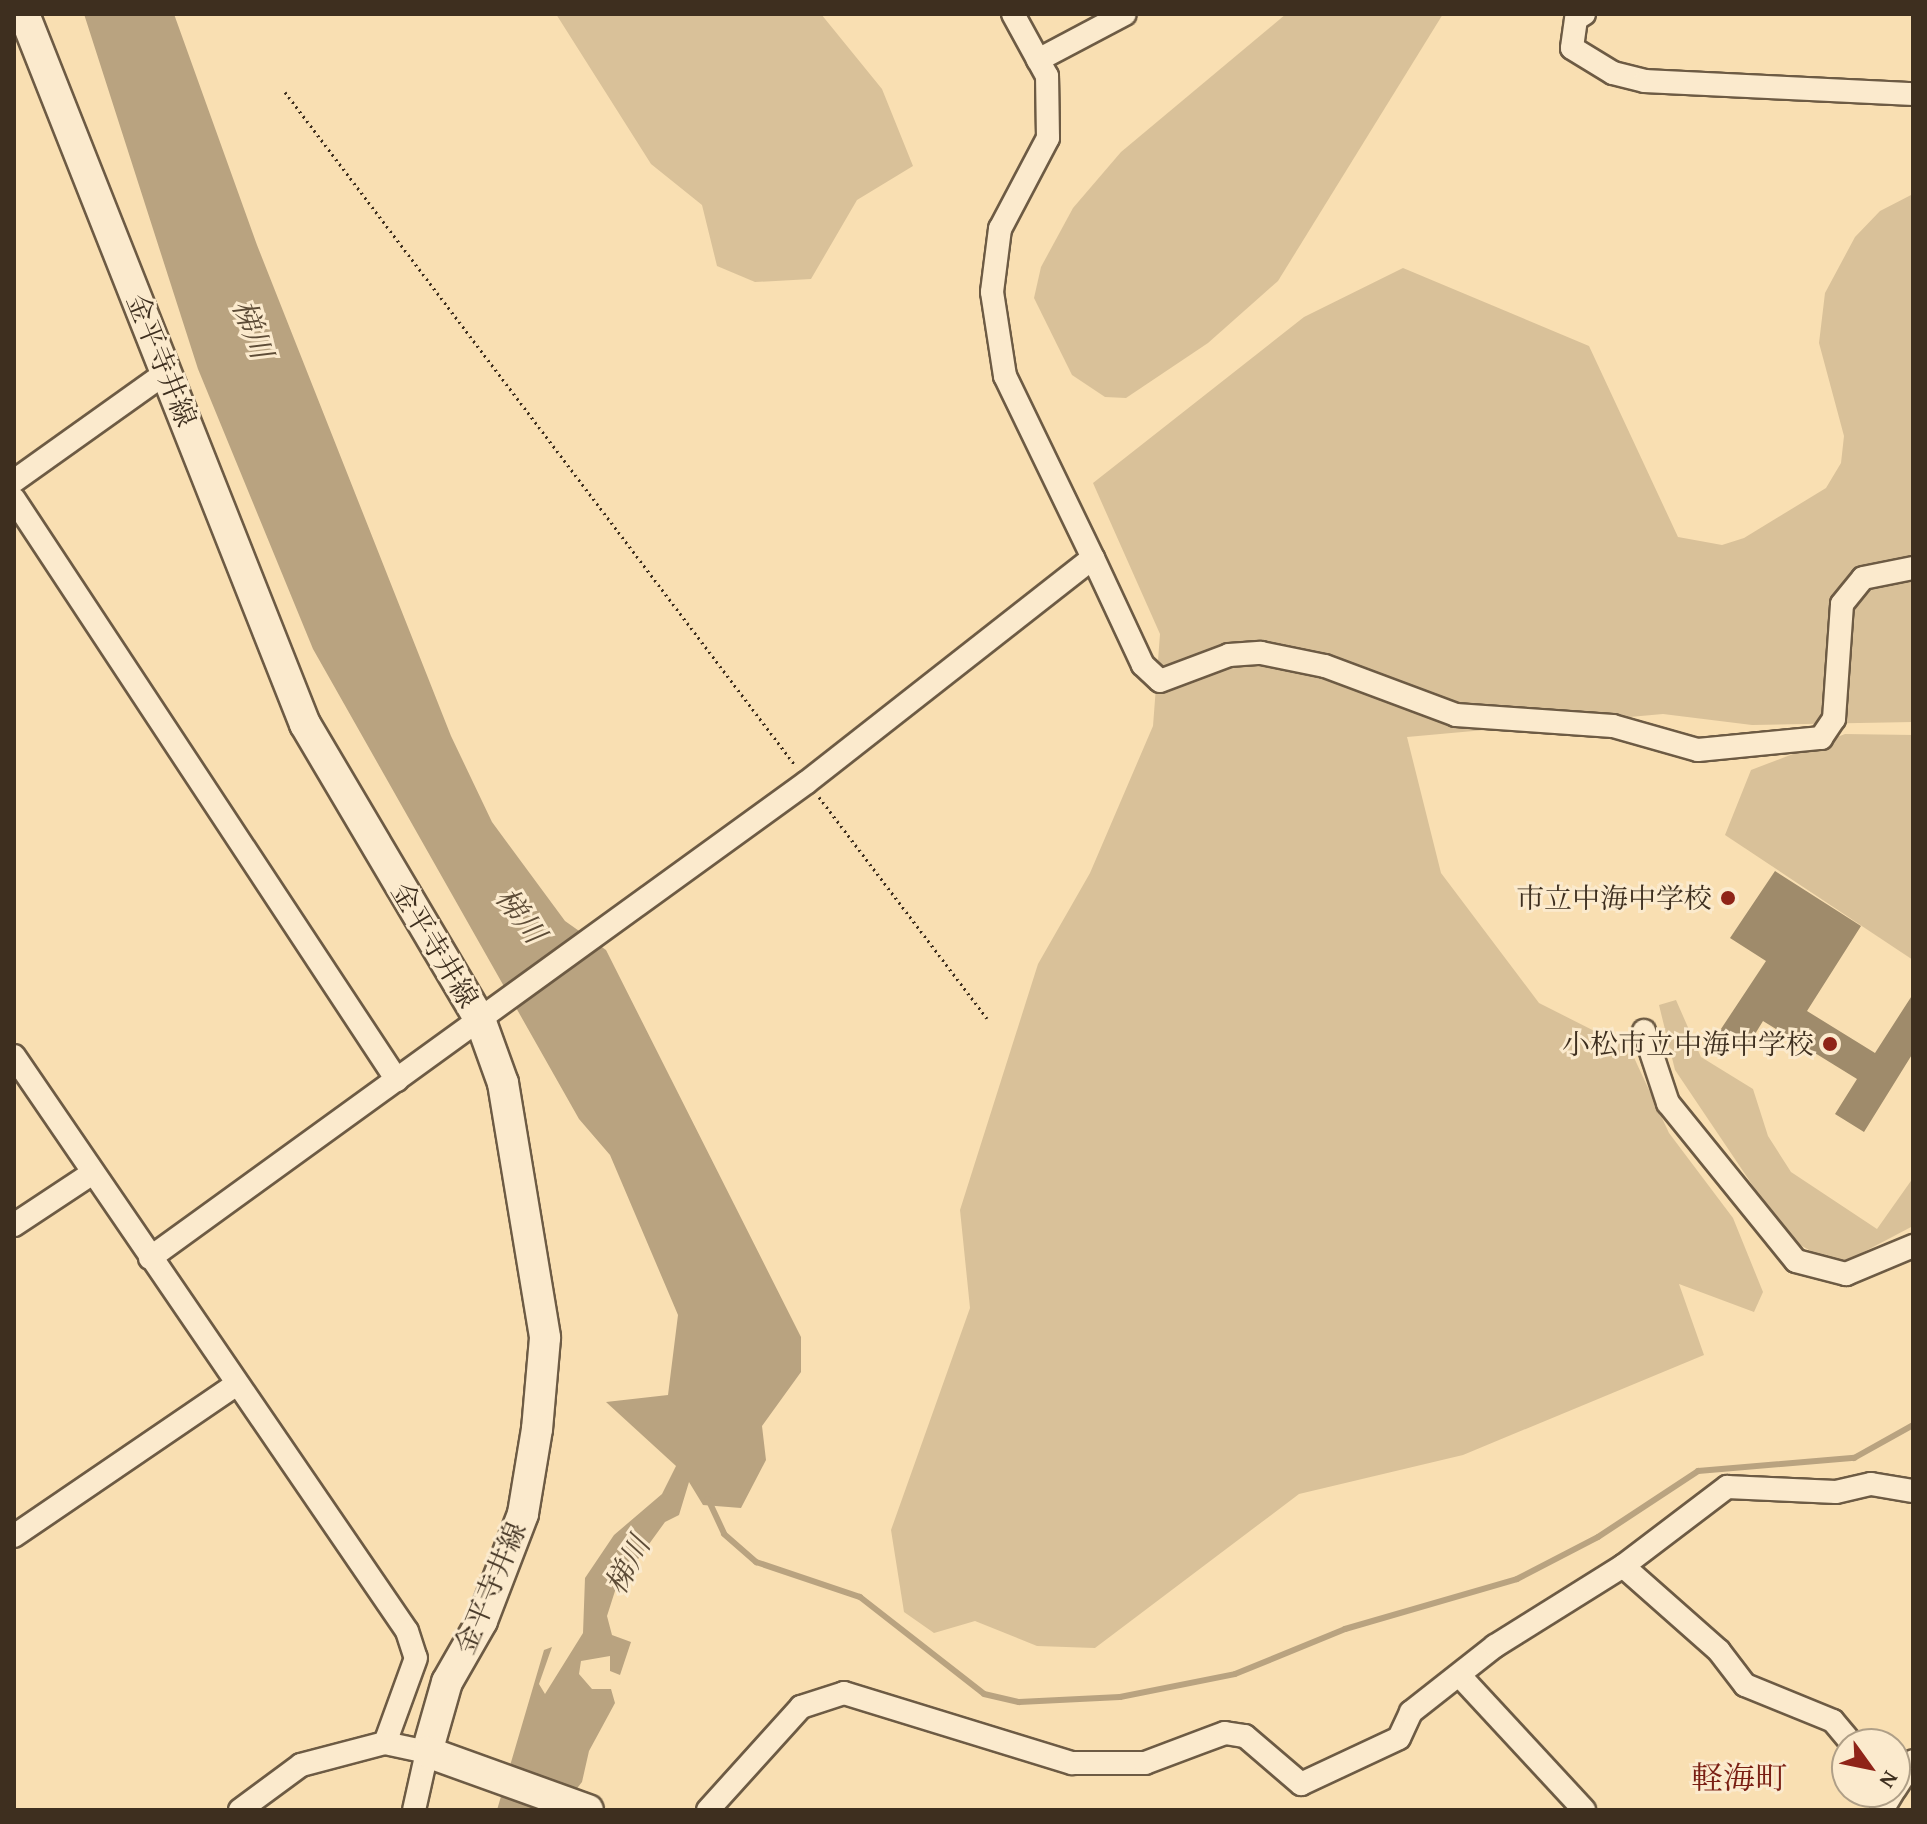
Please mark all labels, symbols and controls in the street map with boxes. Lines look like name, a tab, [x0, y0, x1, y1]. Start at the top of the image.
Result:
street label: 金平寺井線	[120, 289, 204, 431]
water label: 梯川	[225, 295, 281, 363]
street label: 金平寺井線	[385, 876, 485, 1014]
water label: 梯川	[489, 880, 553, 950]
place label: 市立中海中学校	[1516, 881, 1712, 915]
marker: 市立中海中学校	[1719, 889, 1737, 907]
place label: 小松市立中海中学校	[1562, 1027, 1814, 1061]
marker: 小松市立中海中学校	[1821, 1035, 1839, 1053]
street label: 金平寺井線	[447, 1517, 533, 1659]
water label: 梯川	[597, 1530, 657, 1600]
north arrow	[1831, 1728, 1911, 1808]
district label: 軽海町	[1691, 1759, 1787, 1797]
text: N	[1872, 1765, 1907, 1795]

